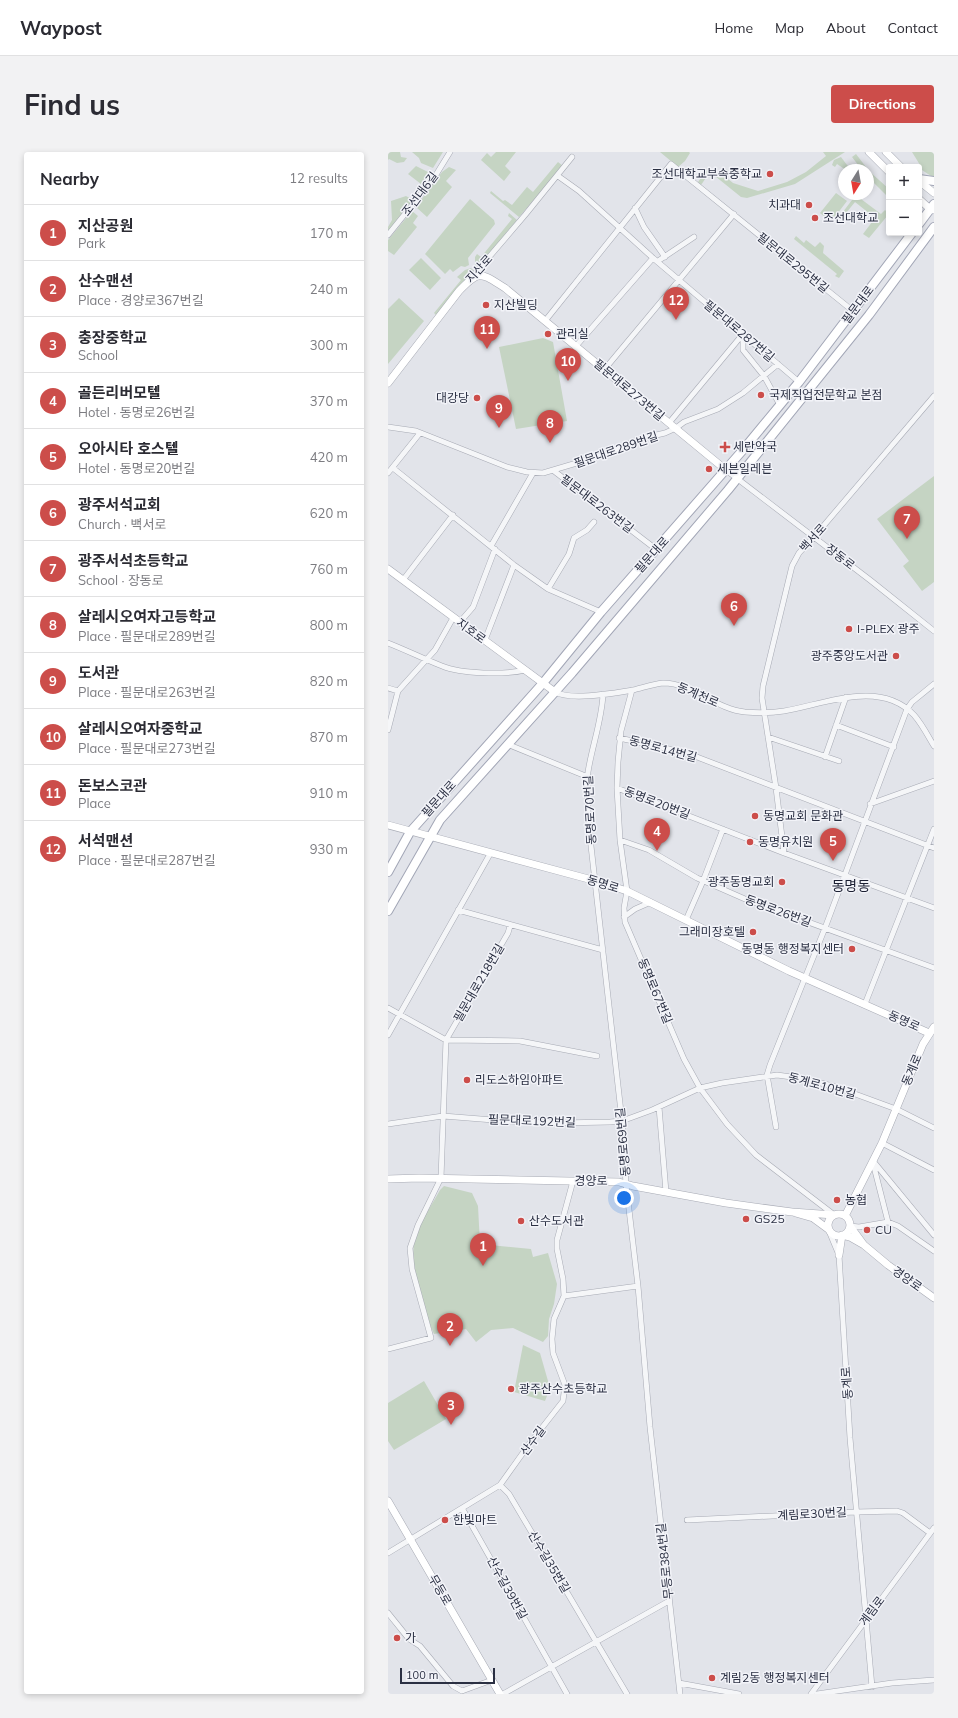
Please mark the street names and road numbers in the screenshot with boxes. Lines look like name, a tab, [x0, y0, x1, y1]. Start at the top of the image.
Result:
street label: 조선대6길	[398, 169, 441, 219]
street label: 필문대로295번길	[754, 229, 832, 296]
street label: 지산로	[462, 251, 495, 286]
street label: 필문대로	[838, 283, 877, 327]
street label: 필문대로287번길	[701, 297, 778, 365]
street label: 필문대로273번길	[591, 356, 668, 424]
street label: 필문대로289번길	[572, 428, 660, 471]
street label: 필문대로263번길	[558, 471, 637, 536]
street label: 백서로	[796, 520, 829, 555]
street label: 필문대로	[631, 533, 672, 576]
street label: 장동로	[823, 540, 858, 573]
street label: 지호로	[453, 615, 489, 646]
street label: 동계천로	[675, 679, 721, 710]
street label: 동명로14번길	[628, 732, 699, 765]
street label: 동명로70번길	[580, 775, 599, 845]
street label: 필문대로	[418, 777, 459, 820]
street label: 동명로20번길	[622, 783, 692, 822]
street label: 동명로	[585, 872, 621, 896]
street label: 동명로26번길	[743, 892, 813, 929]
street label: 필문대로218번길	[450, 941, 507, 1025]
street label: 동명로67번길	[635, 956, 676, 1026]
street label: 동명로	[886, 1007, 922, 1034]
street label: 동계로	[898, 1052, 925, 1088]
street label: 동계로10번길	[787, 1069, 858, 1102]
street label: 동명로69번길	[612, 1107, 633, 1177]
street label: 필문대로192번길	[488, 1111, 576, 1130]
street label: 경양로	[574, 1173, 608, 1188]
street label: 경양로	[889, 1263, 925, 1294]
street label: 동계로	[838, 1366, 855, 1400]
street label: 산수길	[517, 1423, 549, 1458]
street label: 계림로30번길	[777, 1504, 847, 1523]
street label: 무등로384번길	[653, 1522, 676, 1600]
street label: 산수길35번길	[525, 1528, 574, 1595]
street label: 산수길39번길	[484, 1554, 531, 1622]
street label: 무등로	[426, 1572, 455, 1608]
street label: 계림로	[856, 1593, 888, 1628]

